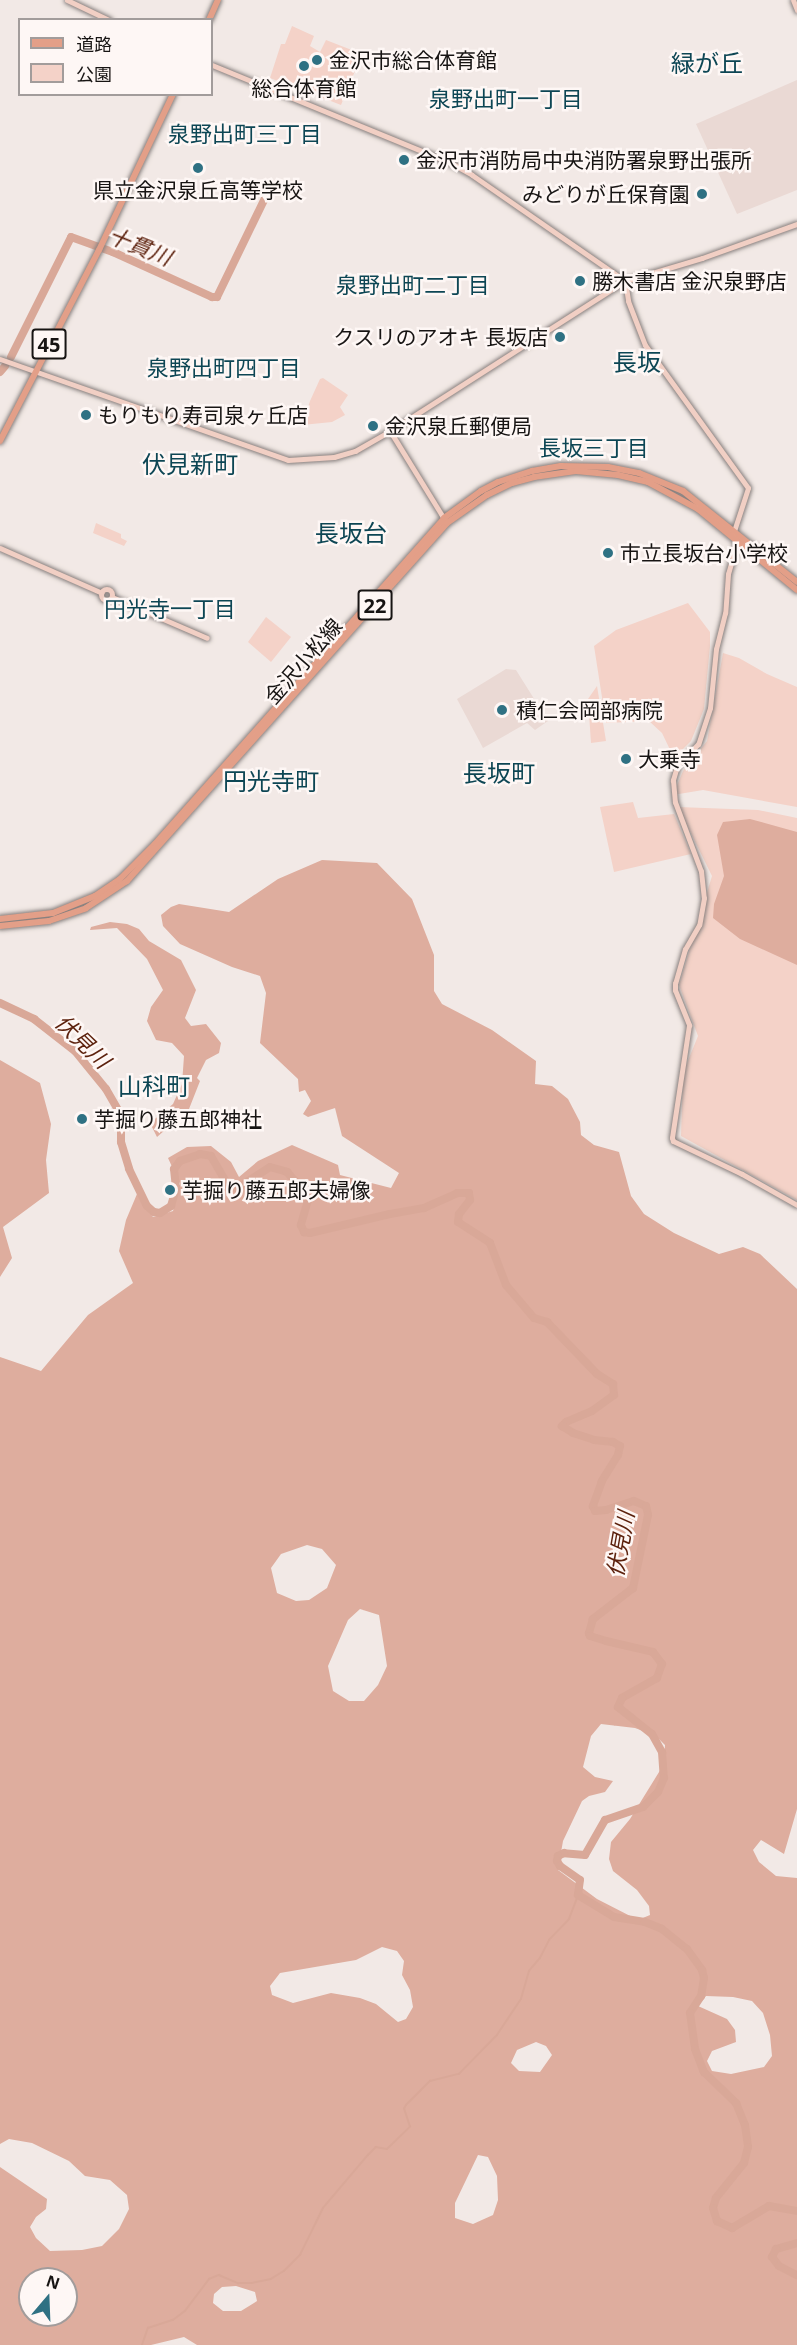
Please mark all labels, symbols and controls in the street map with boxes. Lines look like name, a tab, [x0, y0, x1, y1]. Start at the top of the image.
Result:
legend	[18, 18, 213, 96]
text: 道路	[76, 32, 112, 56]
place label: 金沢市総合体育館	[329, 47, 497, 73]
district label: 緑が丘	[671, 49, 743, 77]
marker: 金沢市総合体育館	[310, 53, 324, 67]
marker: 総合体育館	[297, 59, 311, 73]
text: 公園	[76, 62, 112, 86]
place label: 総合体育館	[252, 75, 356, 101]
district label: 泉野出町一丁目	[429, 86, 583, 112]
district label: 泉野出町三丁目	[168, 121, 322, 147]
place label: 金沢市消防局中央消防署泉野出張所	[416, 147, 752, 173]
marker: 金沢市消防局中央消防署泉野出張所	[397, 153, 411, 167]
marker: 県立金沢泉丘高等学校	[191, 161, 205, 175]
place label: 県立金沢泉丘高等学校	[93, 177, 303, 203]
place label: みどりが丘保育園	[522, 181, 690, 207]
marker: みどりが丘保育園	[695, 187, 709, 201]
water label: 十貫川	[104, 221, 176, 271]
place label: 勝木書店 金沢泉野店	[592, 268, 786, 294]
district label: 泉野出町二丁目	[336, 272, 490, 298]
marker: 勝木書店 金沢泉野店	[573, 274, 587, 288]
place label: クスリのアオキ 長坂店	[333, 324, 548, 350]
road number: 45	[31, 327, 67, 361]
marker: クスリのアオキ 長坂店	[553, 330, 567, 344]
district label: 長坂	[613, 348, 661, 376]
district label: 泉野出町四丁目	[147, 355, 301, 381]
place label: もりもり寿司泉ヶ丘店	[98, 402, 308, 428]
marker: もりもり寿司泉ヶ丘店	[79, 408, 93, 422]
place label: 金沢泉丘郵便局	[385, 413, 532, 439]
marker: 金沢泉丘郵便局	[366, 419, 380, 433]
district label: 長坂三丁目	[539, 435, 649, 461]
district label: 伏見新町	[142, 450, 238, 478]
district label: 長坂台	[315, 519, 387, 547]
place label: 市立長坂台小学校	[620, 540, 788, 566]
marker: 市立長坂台小学校	[601, 546, 615, 560]
road number: 22	[357, 588, 393, 622]
district label: 円光寺一丁目	[104, 596, 236, 622]
street label: 金沢小松線	[259, 613, 347, 709]
place label: 積仁会岡部病院	[516, 697, 663, 723]
marker: 積仁会岡部病院	[493, 701, 511, 719]
place label: 大乗寺	[638, 746, 701, 772]
marker: 大乗寺	[619, 752, 633, 766]
district label: 長坂町	[463, 759, 535, 787]
district label: 円光寺町	[223, 767, 319, 795]
water label: 伏見川	[50, 1009, 116, 1073]
district label: 山科町	[118, 1072, 190, 1100]
place label: 芋掘り藤五郎神社	[94, 1106, 262, 1132]
marker: 芋掘り藤五郎神社	[75, 1112, 89, 1126]
place label: 芋掘り藤五郎夫婦像	[182, 1177, 371, 1203]
marker: 芋掘り藤五郎夫婦像	[163, 1183, 177, 1197]
water label: 伏見川	[601, 1509, 639, 1579]
north arrow	[18, 2267, 78, 2327]
text: N	[43, 2269, 63, 2294]

